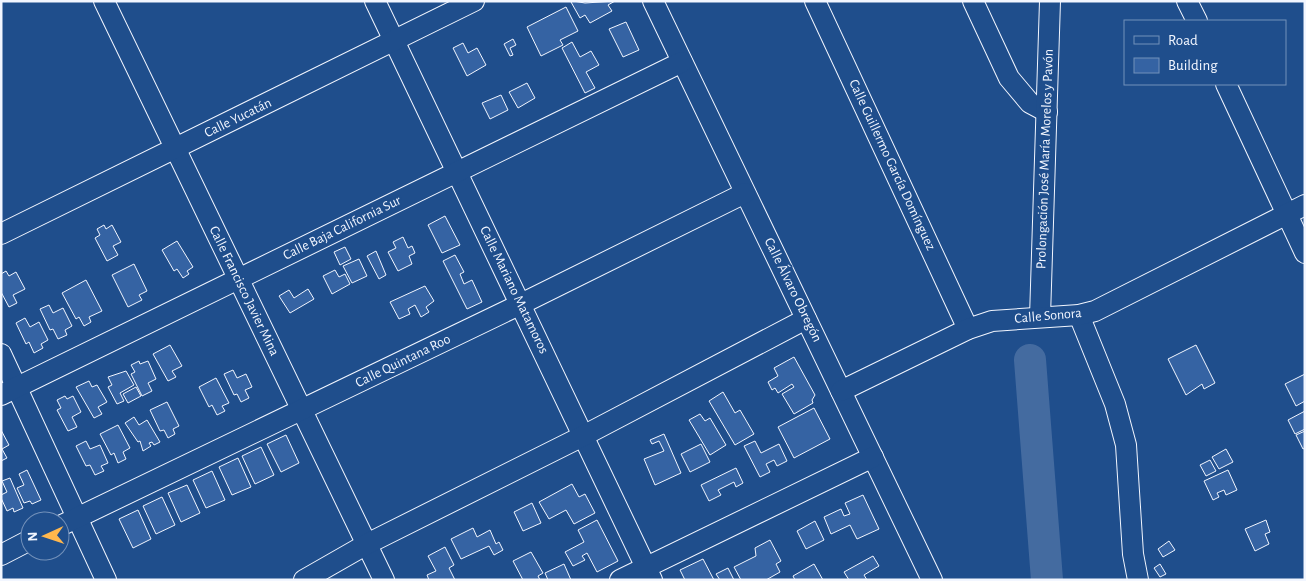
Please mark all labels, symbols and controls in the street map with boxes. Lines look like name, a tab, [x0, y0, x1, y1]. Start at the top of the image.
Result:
legend	[1124, 20, 1286, 85]
text: Road	[1168, 33, 1198, 48]
street label: Prolongación José María Morelos y Pavón	[1034, 49, 1056, 269]
text: Building	[1168, 58, 1218, 73]
street label: Calle Guillermo García Domínguez	[846, 77, 938, 253]
street label: Calle Yucatán	[202, 96, 274, 140]
street label: Calle Baja California Sur	[281, 193, 404, 263]
street label: Calle Francisco Javier Mina	[206, 224, 282, 359]
street label: Calle Mariano Matamoros	[477, 224, 551, 356]
street label: Calle Álvaro Obregón	[762, 234, 827, 344]
street label: Calle Sonora	[1014, 306, 1083, 326]
street label: Calle Quintana Roo	[353, 332, 453, 390]
north arrow	[20, 511, 70, 561]
text: N	[26, 531, 40, 542]

